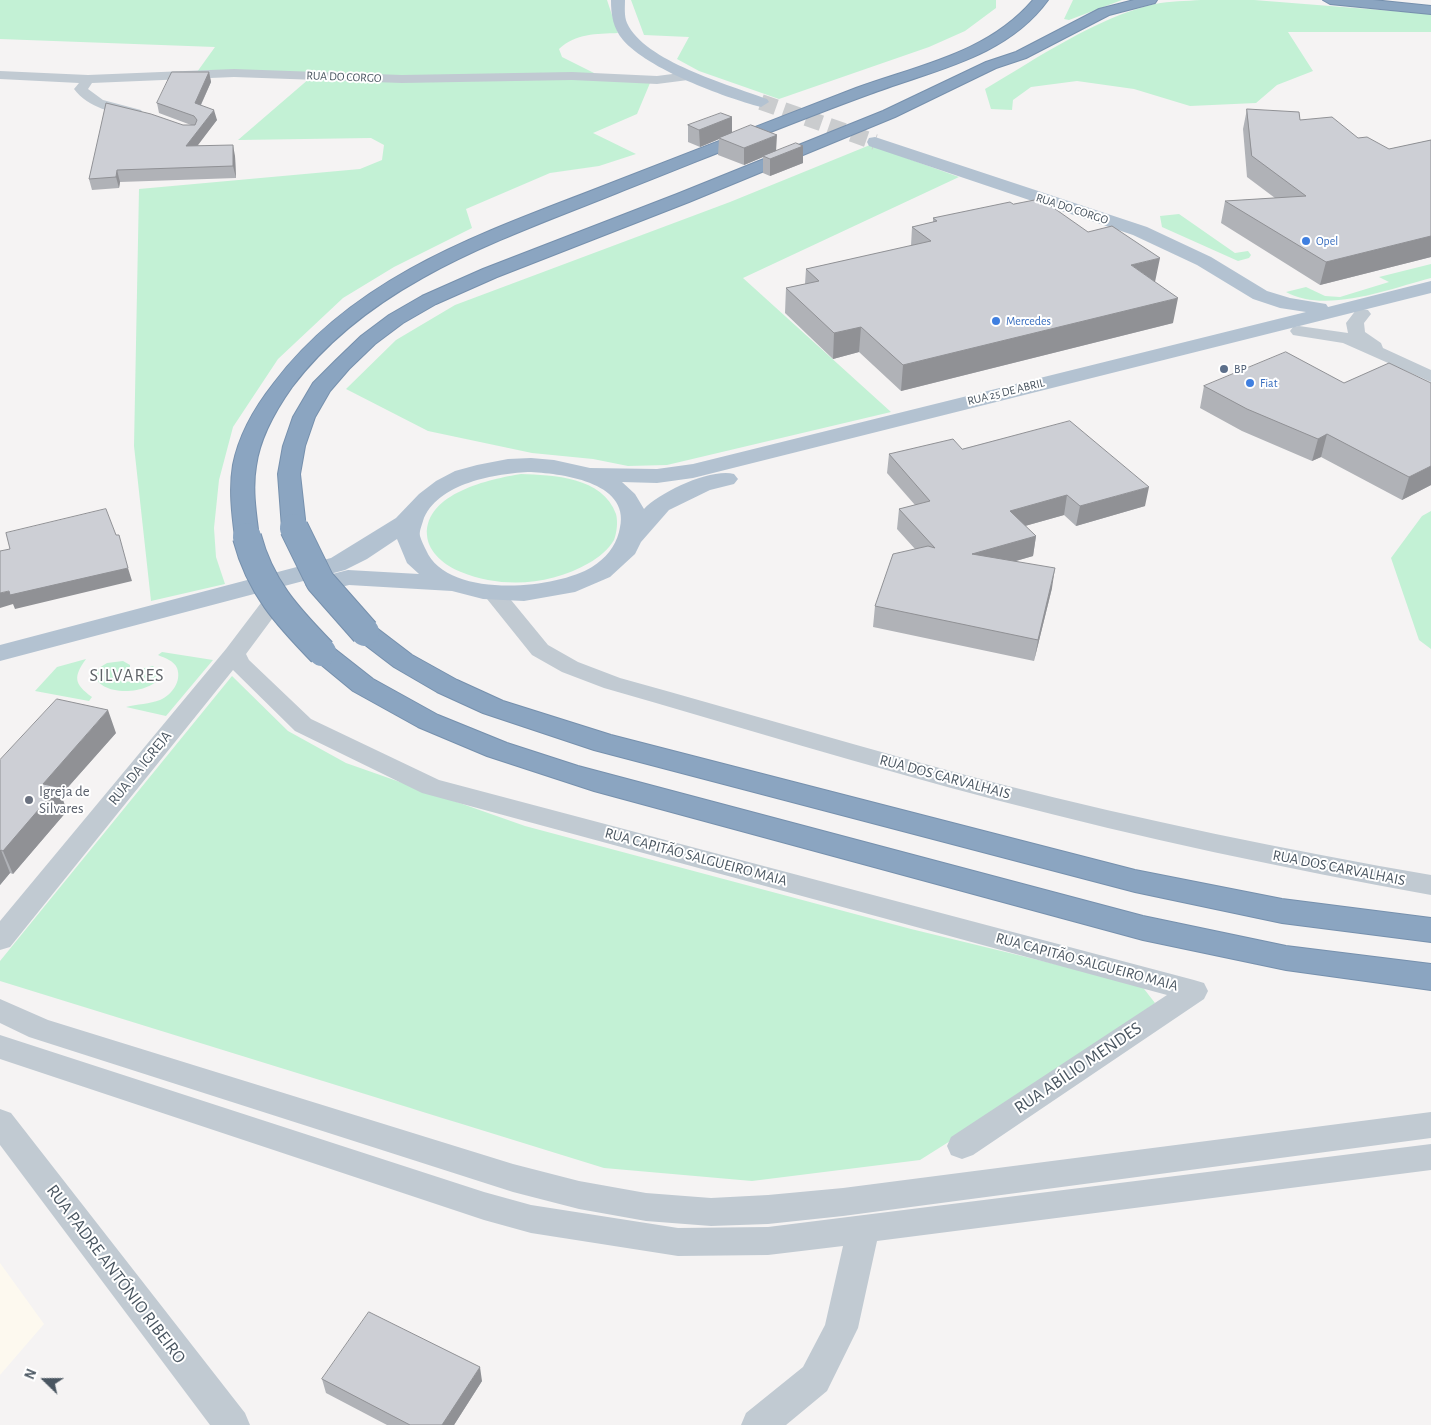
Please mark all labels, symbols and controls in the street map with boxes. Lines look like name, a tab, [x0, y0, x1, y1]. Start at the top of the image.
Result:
street label: RUA DO CORGO	[306, 68, 382, 86]
street label: RUA DO CORGO	[1034, 191, 1110, 227]
place label: Opel	[1316, 234, 1338, 248]
marker: Opel	[1300, 235, 1312, 247]
place label: Mercedes	[1006, 314, 1051, 328]
marker: Mercedes	[990, 315, 1002, 327]
place label: BP	[1234, 362, 1247, 376]
marker: BP	[1218, 363, 1230, 375]
street label: RUA 25 DE ABRIL	[966, 375, 1046, 409]
place label: Fiat	[1260, 376, 1277, 390]
marker: Fiat	[1244, 377, 1256, 389]
district label: SILVARES	[88, 665, 166, 687]
street label: RUA DA IGREJA	[105, 727, 175, 809]
street label: RUA DOS CARVALHAIS	[878, 751, 1012, 803]
place label: Igreja de Silvares	[39, 782, 90, 817]
marker: Igreja de Silvares	[23, 794, 35, 806]
street label: RUA CAPITÃO SALGUEIRO MAIA	[603, 824, 789, 890]
street label: RUA DOS CARVALHAIS	[1271, 846, 1407, 890]
street label: RUA CAPITÃO SALGUEIRO MAIA	[994, 929, 1180, 995]
street label: RUA ABÍLIO MENDES	[1010, 1017, 1146, 1119]
street label: RUA PADRE ANTÓNIO RIBEIRO	[42, 1180, 190, 1368]
north arrow	[20, 1355, 70, 1405]
text: N	[23, 1367, 39, 1382]

